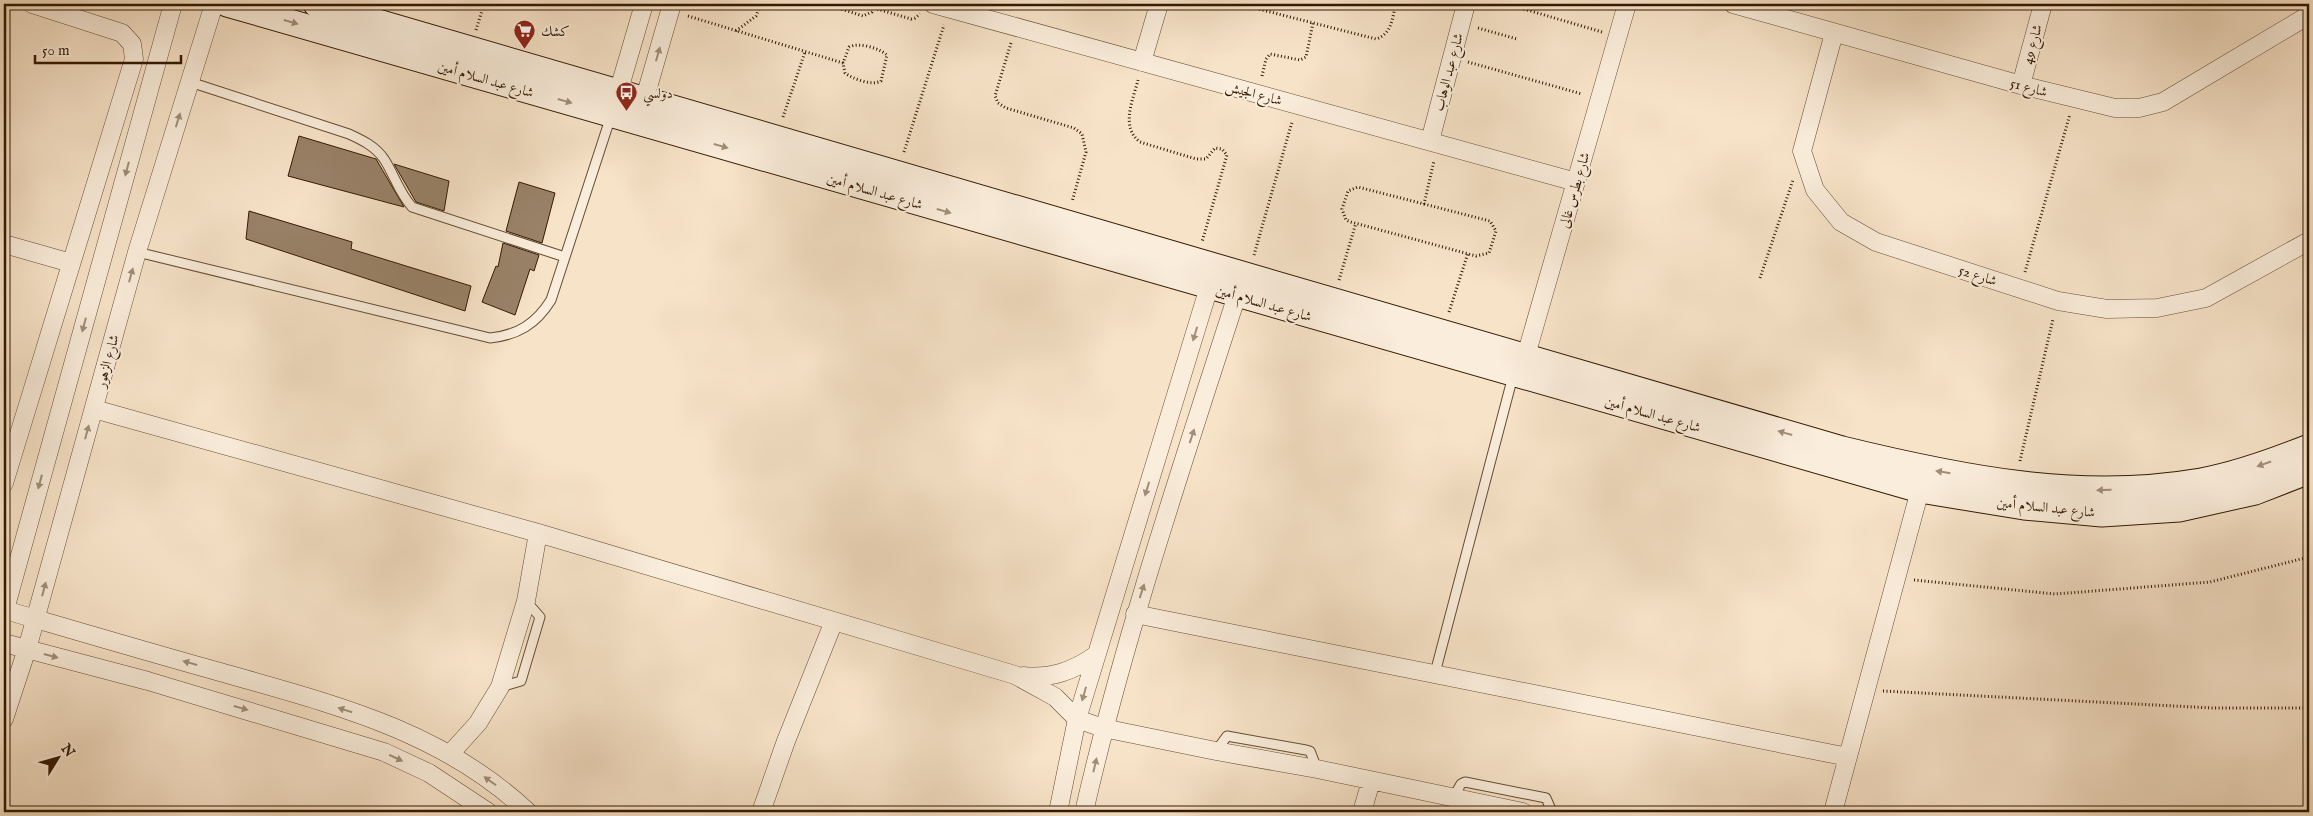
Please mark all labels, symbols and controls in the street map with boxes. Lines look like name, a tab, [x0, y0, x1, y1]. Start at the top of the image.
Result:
one-way arrow	[283, 19, 298, 27]
supermarket icon: كشك	[513, 19, 537, 50]
street label: شارع 49	[2019, 22, 2049, 67]
place label: كشك	[541, 23, 570, 41]
street label: شارع عبد الوهاب	[1430, 31, 1470, 114]
scale bar	[35, 32, 181, 64]
text: 50 m	[42, 41, 70, 60]
one-way arrow	[654, 46, 662, 61]
street label: شارع عبد السلام أمين	[435, 56, 536, 105]
street label: شارع 51	[2008, 74, 2049, 103]
street label: شارع الجيش	[1223, 78, 1284, 112]
bus stop icon: دولسي	[615, 81, 639, 112]
place label: دولسي	[643, 85, 673, 107]
one-way arrow	[557, 98, 572, 106]
one-way arrow	[174, 112, 182, 127]
one-way arrow	[713, 143, 728, 151]
street label: شارع بطرس غالى	[1556, 150, 1596, 231]
one-way arrow	[123, 161, 131, 176]
street label: شارع عبد السلام أمين	[824, 168, 925, 217]
one-way arrow	[937, 207, 952, 215]
street label: شارع 52	[1956, 261, 1999, 292]
one-way arrow	[127, 268, 135, 283]
street label: شارع عبد السلام أمين	[1213, 280, 1314, 329]
one-way arrow	[79, 318, 87, 333]
one-way arrow	[1191, 326, 1198, 341]
street label: شارع الزهور	[92, 333, 126, 392]
street label: شارع عبد السلام أمين	[1602, 391, 1703, 440]
one-way arrow	[84, 424, 92, 439]
one-way arrow	[1778, 428, 1793, 436]
one-way arrow	[1188, 429, 1196, 444]
one-way arrow	[2256, 461, 2271, 468]
one-way arrow	[1934, 468, 1950, 476]
one-way arrow	[36, 475, 44, 490]
one-way arrow	[1143, 481, 1150, 496]
one-way arrow	[2096, 486, 2112, 494]
street label: شارع عبد السلام أمين	[1995, 492, 2096, 525]
one-way arrow	[40, 581, 48, 596]
one-way arrow	[1139, 584, 1147, 599]
one-way arrow	[43, 652, 58, 660]
one-way arrow	[182, 659, 197, 667]
one-way arrow	[1080, 687, 1088, 702]
one-way arrow	[234, 705, 249, 713]
one-way arrow	[338, 706, 353, 713]
north arrow	[32, 734, 82, 784]
text: N	[56, 740, 78, 761]
one-way arrow	[389, 754, 403, 762]
one-way arrow	[1091, 757, 1099, 772]
one-way arrow	[483, 776, 497, 786]

